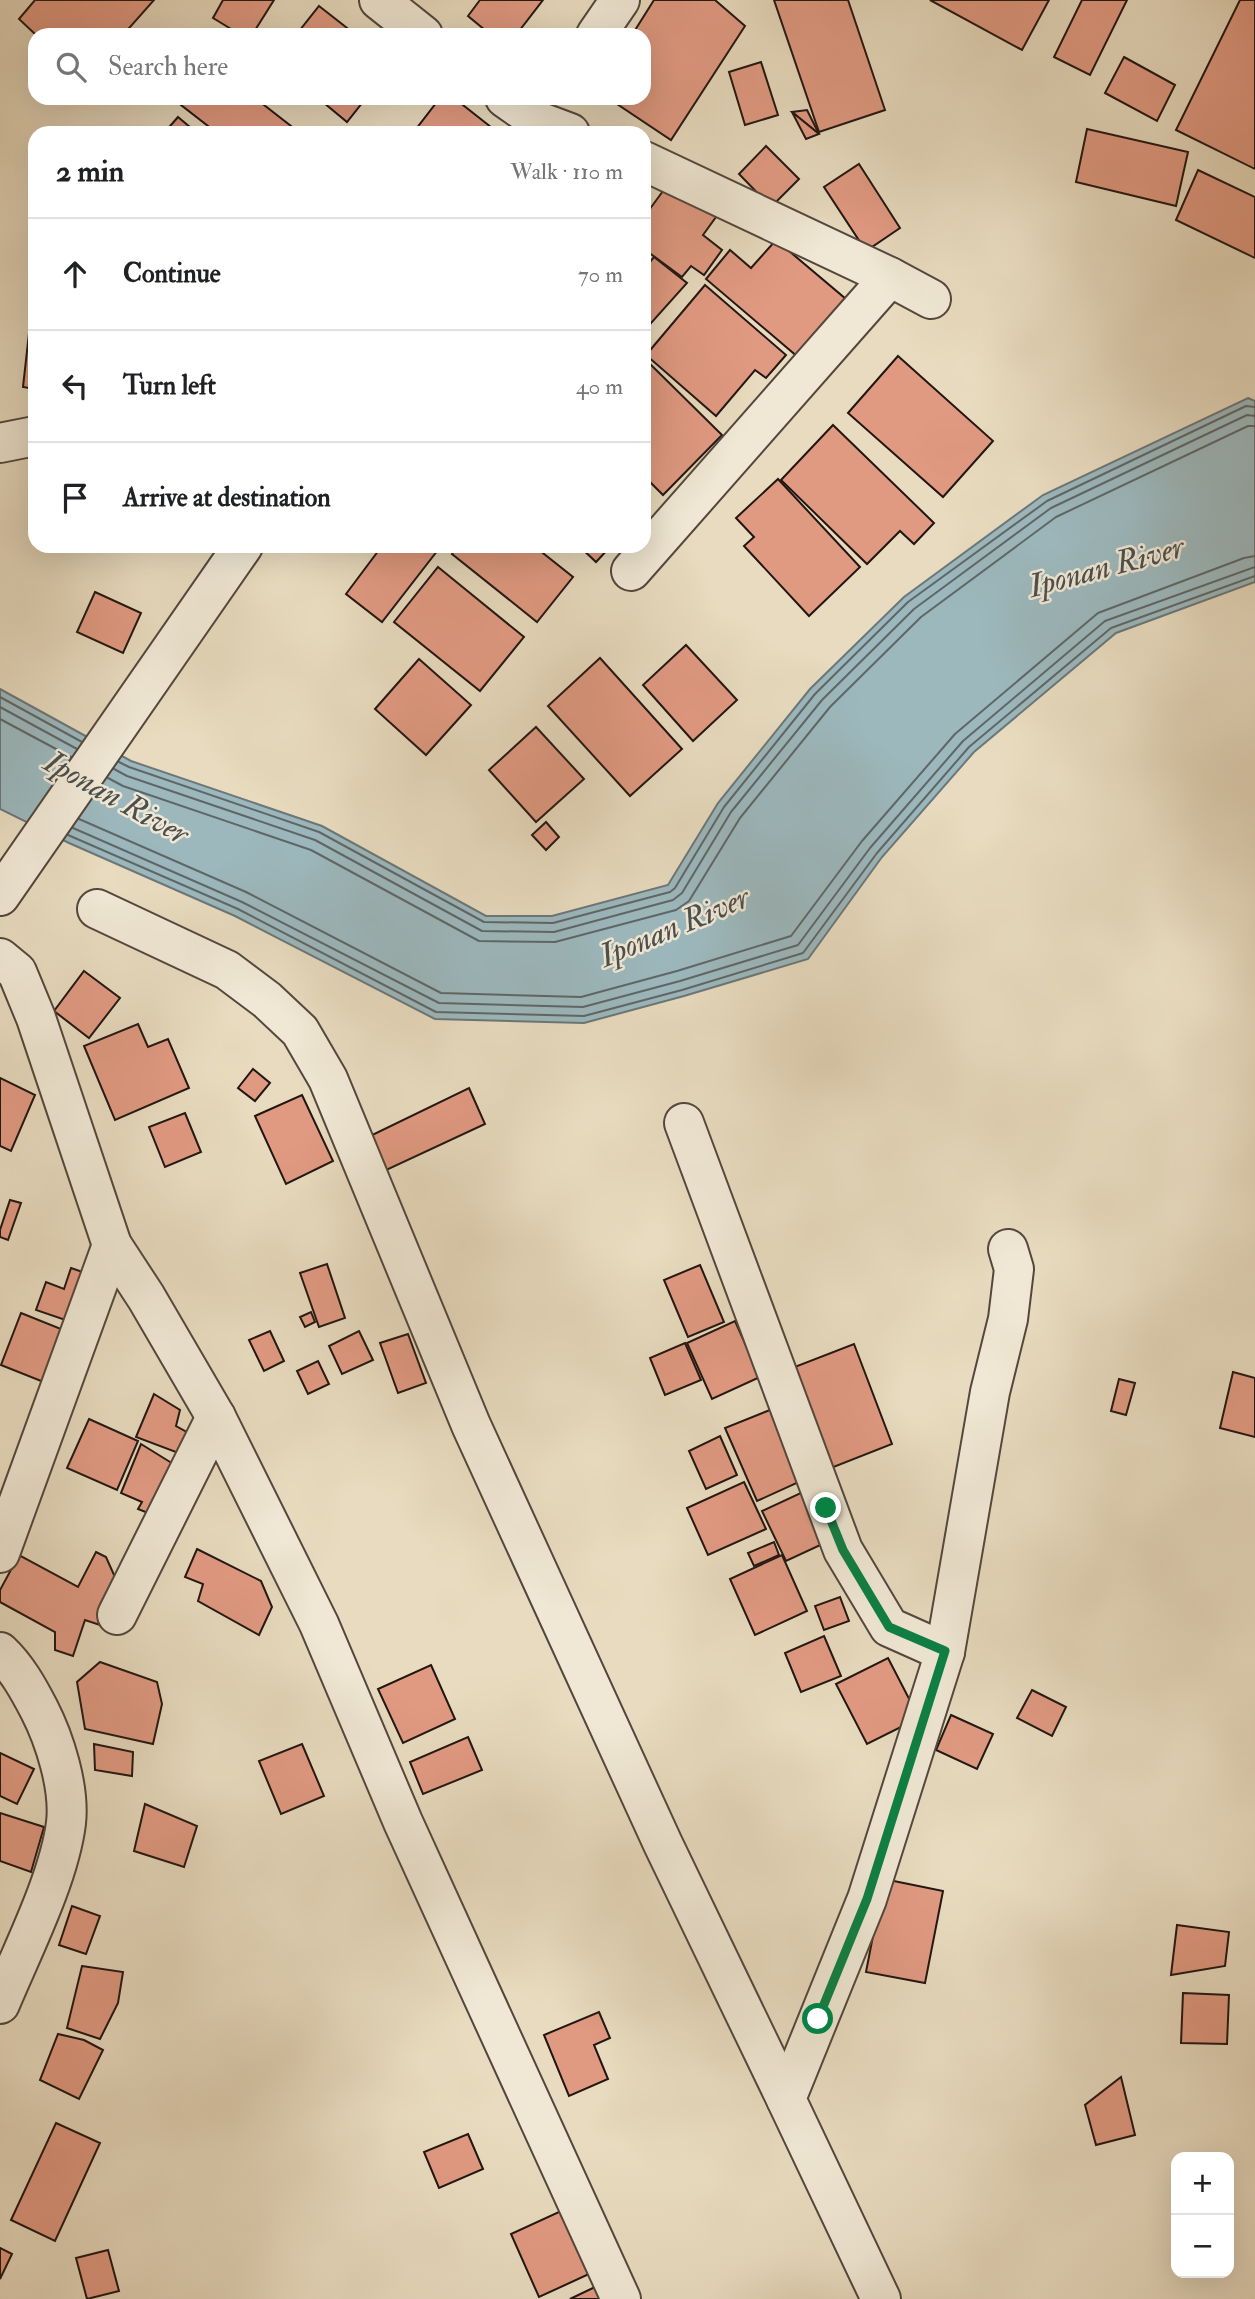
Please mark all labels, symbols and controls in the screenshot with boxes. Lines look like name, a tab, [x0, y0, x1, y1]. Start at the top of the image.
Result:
search box	[28, 28, 651, 105]
icon: search	[52, 48, 90, 86]
text: Search here	[108, 51, 228, 83]
text: 2 min	[56, 153, 124, 190]
text: Walk · 110 m	[510, 157, 623, 186]
icon: ahead	[56, 255, 94, 293]
text: Continue	[123, 258, 221, 290]
text: 70 m	[578, 260, 623, 289]
icon: left	[56, 367, 94, 405]
text: Turn left	[123, 370, 216, 402]
text: 40 m	[576, 372, 623, 401]
icon: arrive	[56, 479, 94, 517]
text: Arrive at destination	[123, 482, 331, 514]
water label: Iponan River	[1022, 527, 1190, 607]
water label: Iponan River	[35, 741, 198, 855]
water label: Iponan River	[591, 877, 757, 977]
route end	[810, 1492, 841, 1523]
route start	[802, 2003, 833, 2034]
map controls	[1171, 2152, 1234, 2278]
button: +	[1171, 2152, 1234, 2215]
button: −	[1171, 2215, 1234, 2278]

